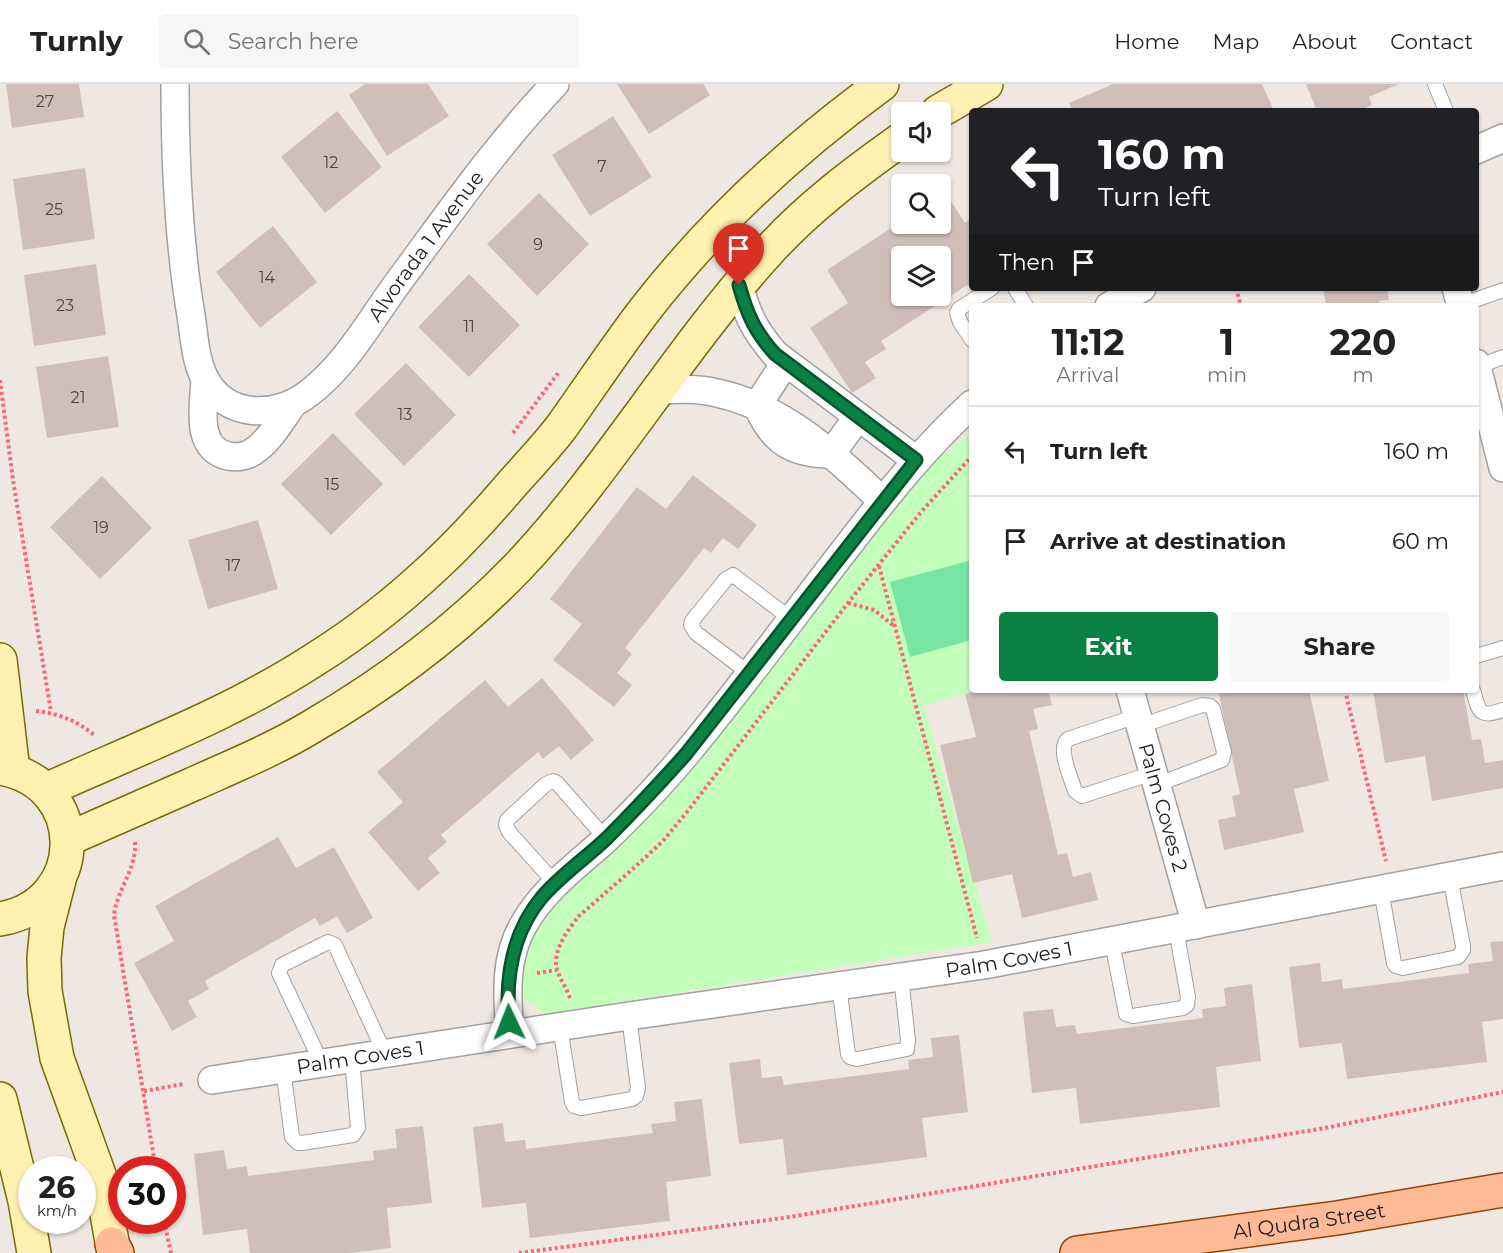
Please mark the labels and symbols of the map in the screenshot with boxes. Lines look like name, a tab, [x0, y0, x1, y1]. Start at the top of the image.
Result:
house number: 27	[36, 92, 54, 111]
house number: 12	[324, 153, 338, 172]
house number: 7	[597, 157, 607, 176]
street label: Alvorada 1 Avenue	[363, 166, 489, 326]
house number: 25	[45, 200, 63, 219]
pin	[713, 223, 764, 285]
house number: 9	[533, 235, 543, 254]
house number: 14	[259, 268, 276, 287]
house number: 23	[56, 296, 74, 315]
house number: 11	[463, 317, 475, 336]
house number: 21	[71, 388, 85, 407]
house number: 13	[398, 405, 412, 424]
house number: 15	[325, 475, 339, 494]
house number: 19	[93, 518, 109, 537]
house number: 17	[225, 556, 241, 575]
street label: Palm Coves 2	[1133, 740, 1192, 875]
street label: Palm Coves 1	[944, 936, 1074, 982]
position arrow	[477, 990, 541, 1054]
street label: Palm Coves 1	[295, 1036, 426, 1079]
speed limit sign: 30	[108, 1156, 186, 1234]
street label: Al Qudra Street	[1231, 1198, 1387, 1244]

